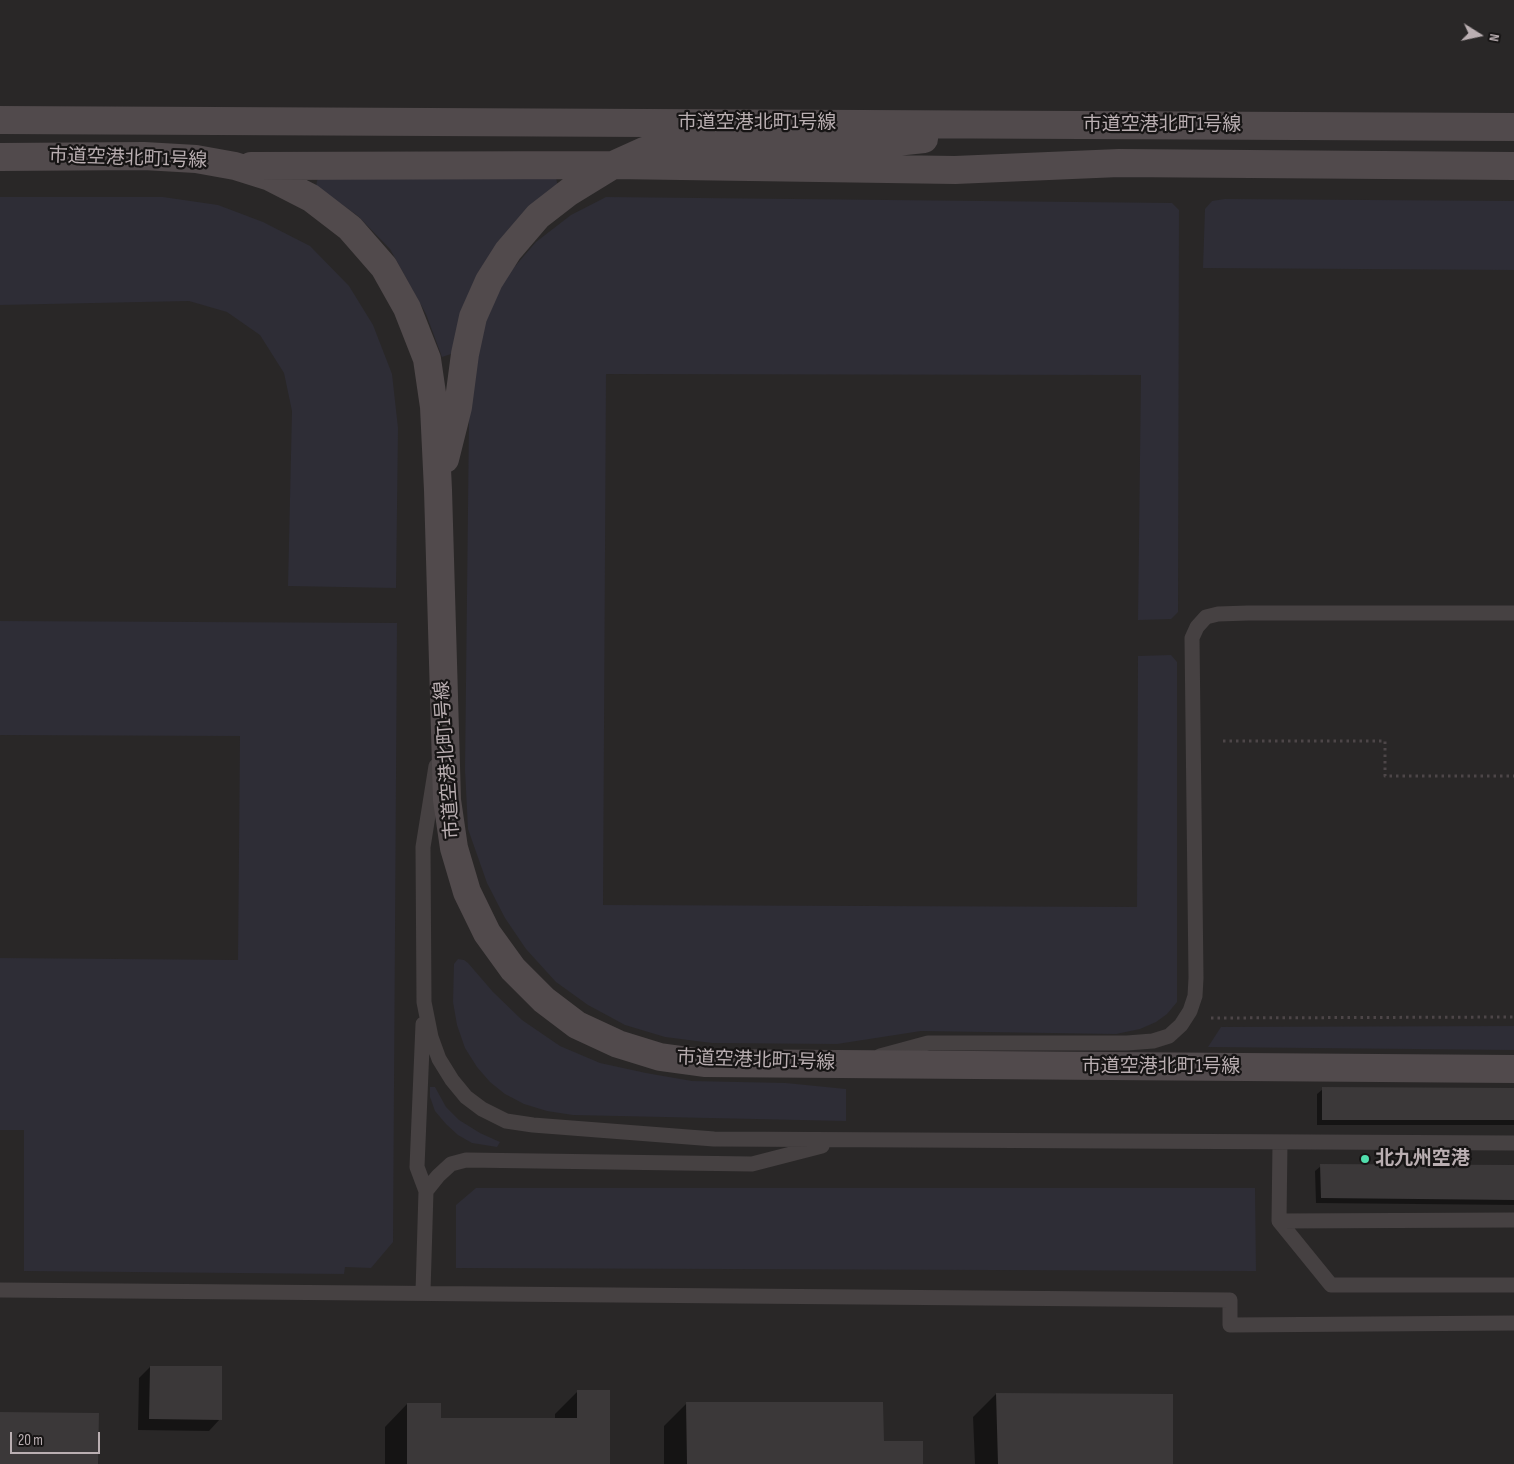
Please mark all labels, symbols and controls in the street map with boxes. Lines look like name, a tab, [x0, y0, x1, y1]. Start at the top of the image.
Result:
north arrow	[1454, 10, 1504, 60]
text: N	[1485, 33, 1503, 43]
street label: 市道空港北町1号線	[678, 112, 836, 134]
street label: 市道空港北町1号線	[1083, 114, 1241, 136]
street label: 市道空港北町1号線	[48, 145, 208, 173]
street label: 市道空港北町1号線	[431, 680, 465, 840]
street label: 市道空港北町1号線	[676, 1047, 836, 1075]
street label: 市道空港北町1号線	[1082, 1056, 1240, 1078]
place label: 北九州空港	[1375, 1148, 1470, 1170]
marker: 北九州空港	[1359, 1153, 1371, 1165]
scale bar	[12, 1422, 102, 1454]
text: 20 m	[18, 1431, 43, 1450]

